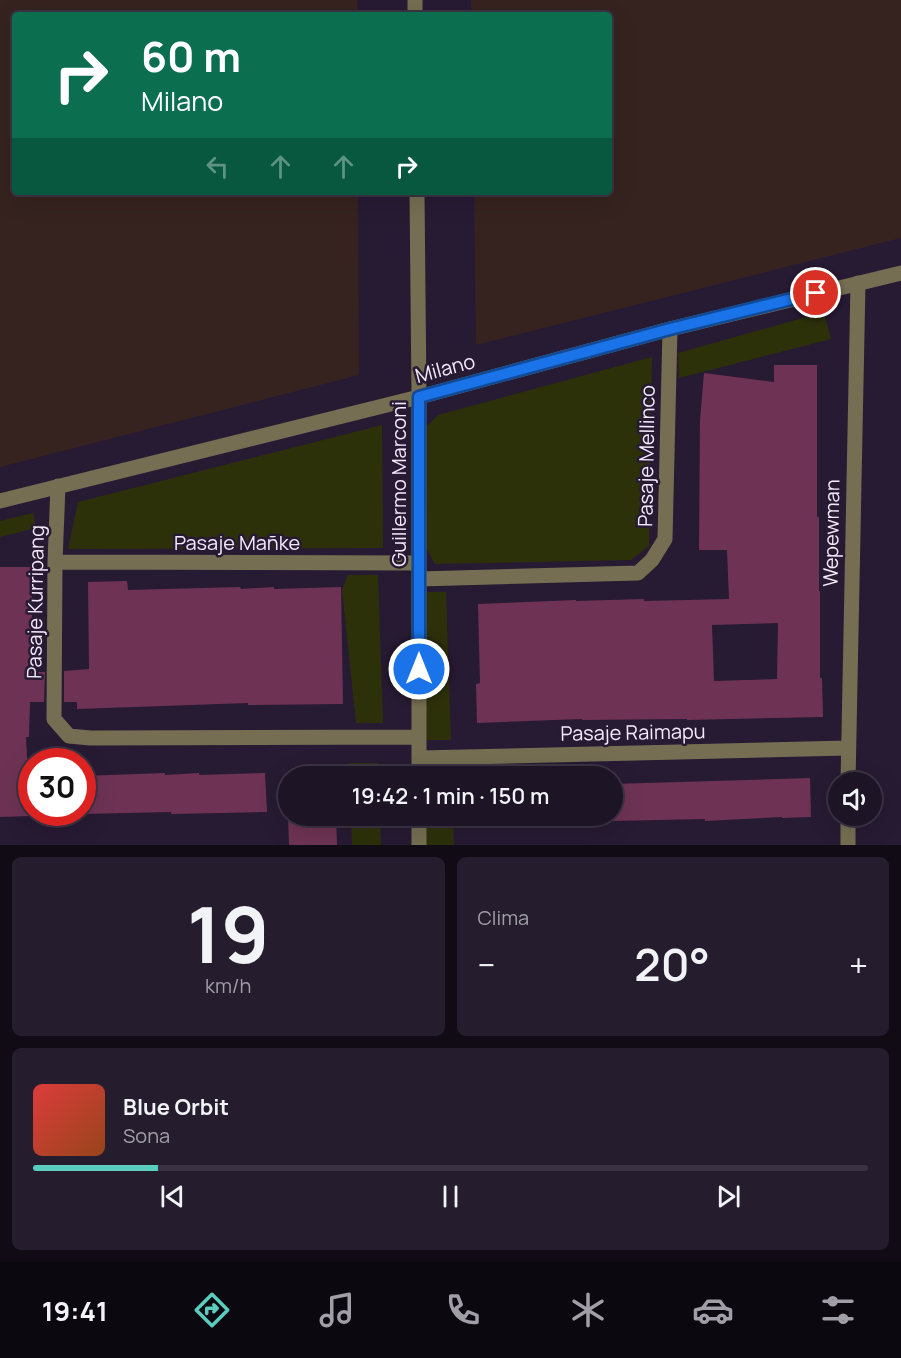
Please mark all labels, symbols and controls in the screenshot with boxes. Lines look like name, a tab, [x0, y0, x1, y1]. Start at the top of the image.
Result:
text: 60 m	[141, 27, 241, 85]
icon: right	[42, 36, 120, 114]
text: Milano	[141, 82, 223, 119]
icon: left	[201, 150, 234, 183]
icon: ahead	[264, 150, 297, 183]
icon: ahead	[327, 150, 360, 183]
icon: right	[390, 150, 423, 183]
pin	[790, 267, 841, 318]
icon: arrive	[799, 276, 832, 309]
street label: Milano	[412, 347, 478, 389]
street label: Pasaje Mellinco	[631, 385, 661, 527]
street label: Guillermo Marconi	[385, 401, 412, 567]
street label: Wepewman	[817, 479, 845, 587]
street label: Pasaje Kurripang	[20, 525, 50, 679]
street label: Pasaje Mañke	[174, 529, 300, 556]
position arrow	[387, 637, 451, 701]
street label: Pasaje Raimapu	[560, 717, 706, 747]
speed limit sign: 30	[18, 748, 96, 826]
map controls	[828, 772, 882, 826]
button: sound	[828, 772, 882, 826]
text: 19:42 · 1 min · 150 m	[352, 781, 549, 811]
text: 19	[187, 880, 270, 986]
text: Clima	[478, 904, 529, 931]
text: 20°	[634, 933, 710, 995]
text: −	[478, 942, 495, 987]
text: +	[849, 942, 868, 987]
text: km/h	[205, 972, 252, 999]
text: Blue Orbit	[123, 1092, 229, 1122]
text: Sona	[123, 1122, 170, 1149]
icon: previous	[156, 1180, 189, 1213]
icon: pause	[434, 1180, 467, 1213]
icon: next	[712, 1180, 745, 1213]
icon: directions	[191, 1289, 233, 1331]
icon: music	[316, 1289, 358, 1331]
icon: phone	[442, 1289, 484, 1331]
icon: climate	[567, 1289, 609, 1331]
icon: car	[692, 1289, 734, 1331]
icon: filters	[817, 1289, 859, 1331]
text: 19:41	[42, 1292, 108, 1329]

